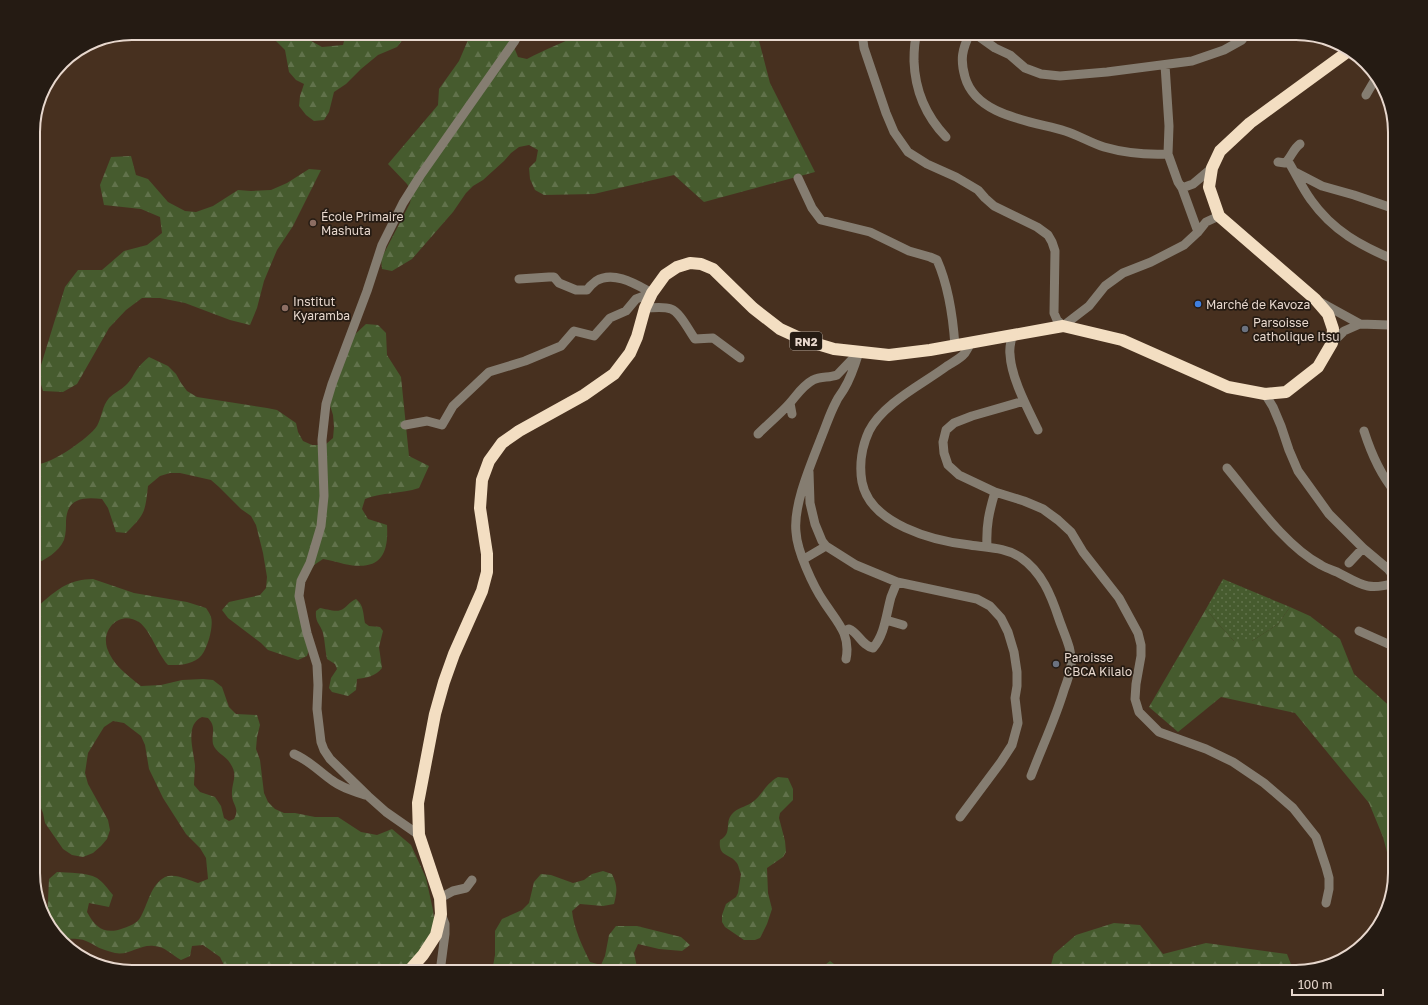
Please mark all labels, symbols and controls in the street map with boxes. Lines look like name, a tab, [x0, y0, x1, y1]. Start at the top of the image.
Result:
place label: École Primaire Mashuta	[321, 209, 404, 238]
marker: École Primaire Mashuta	[308, 218, 318, 228]
place label: Institut Kyaramba	[293, 294, 350, 323]
place label: Marché de Kavoza	[1206, 297, 1310, 312]
marker: Marché de Kavoza	[1193, 299, 1203, 309]
marker: Institut Kyaramba	[280, 303, 290, 313]
place label: Parsoisse catholique Itsu	[1253, 315, 1339, 344]
marker: Parsoisse catholique Itsu	[1240, 324, 1250, 334]
road number: RN2	[790, 332, 822, 350]
place label: Paroisse CBCA Kilalo	[1064, 650, 1132, 679]
marker: Paroisse CBCA Kilalo	[1051, 659, 1061, 669]
scale bar	[1292, 971, 1383, 997]
text: 100 m	[1298, 977, 1332, 992]

